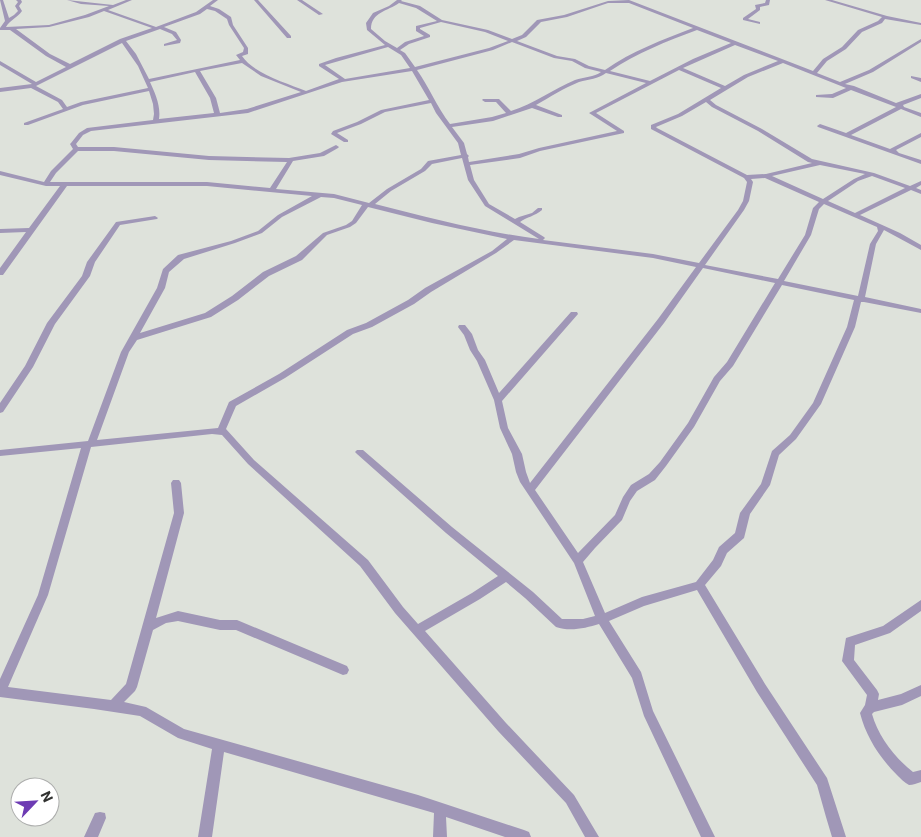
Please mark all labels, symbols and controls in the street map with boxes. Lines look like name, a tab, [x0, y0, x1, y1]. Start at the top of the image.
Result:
north arrow	[10, 777, 60, 827]
text: N	[37, 789, 56, 804]

